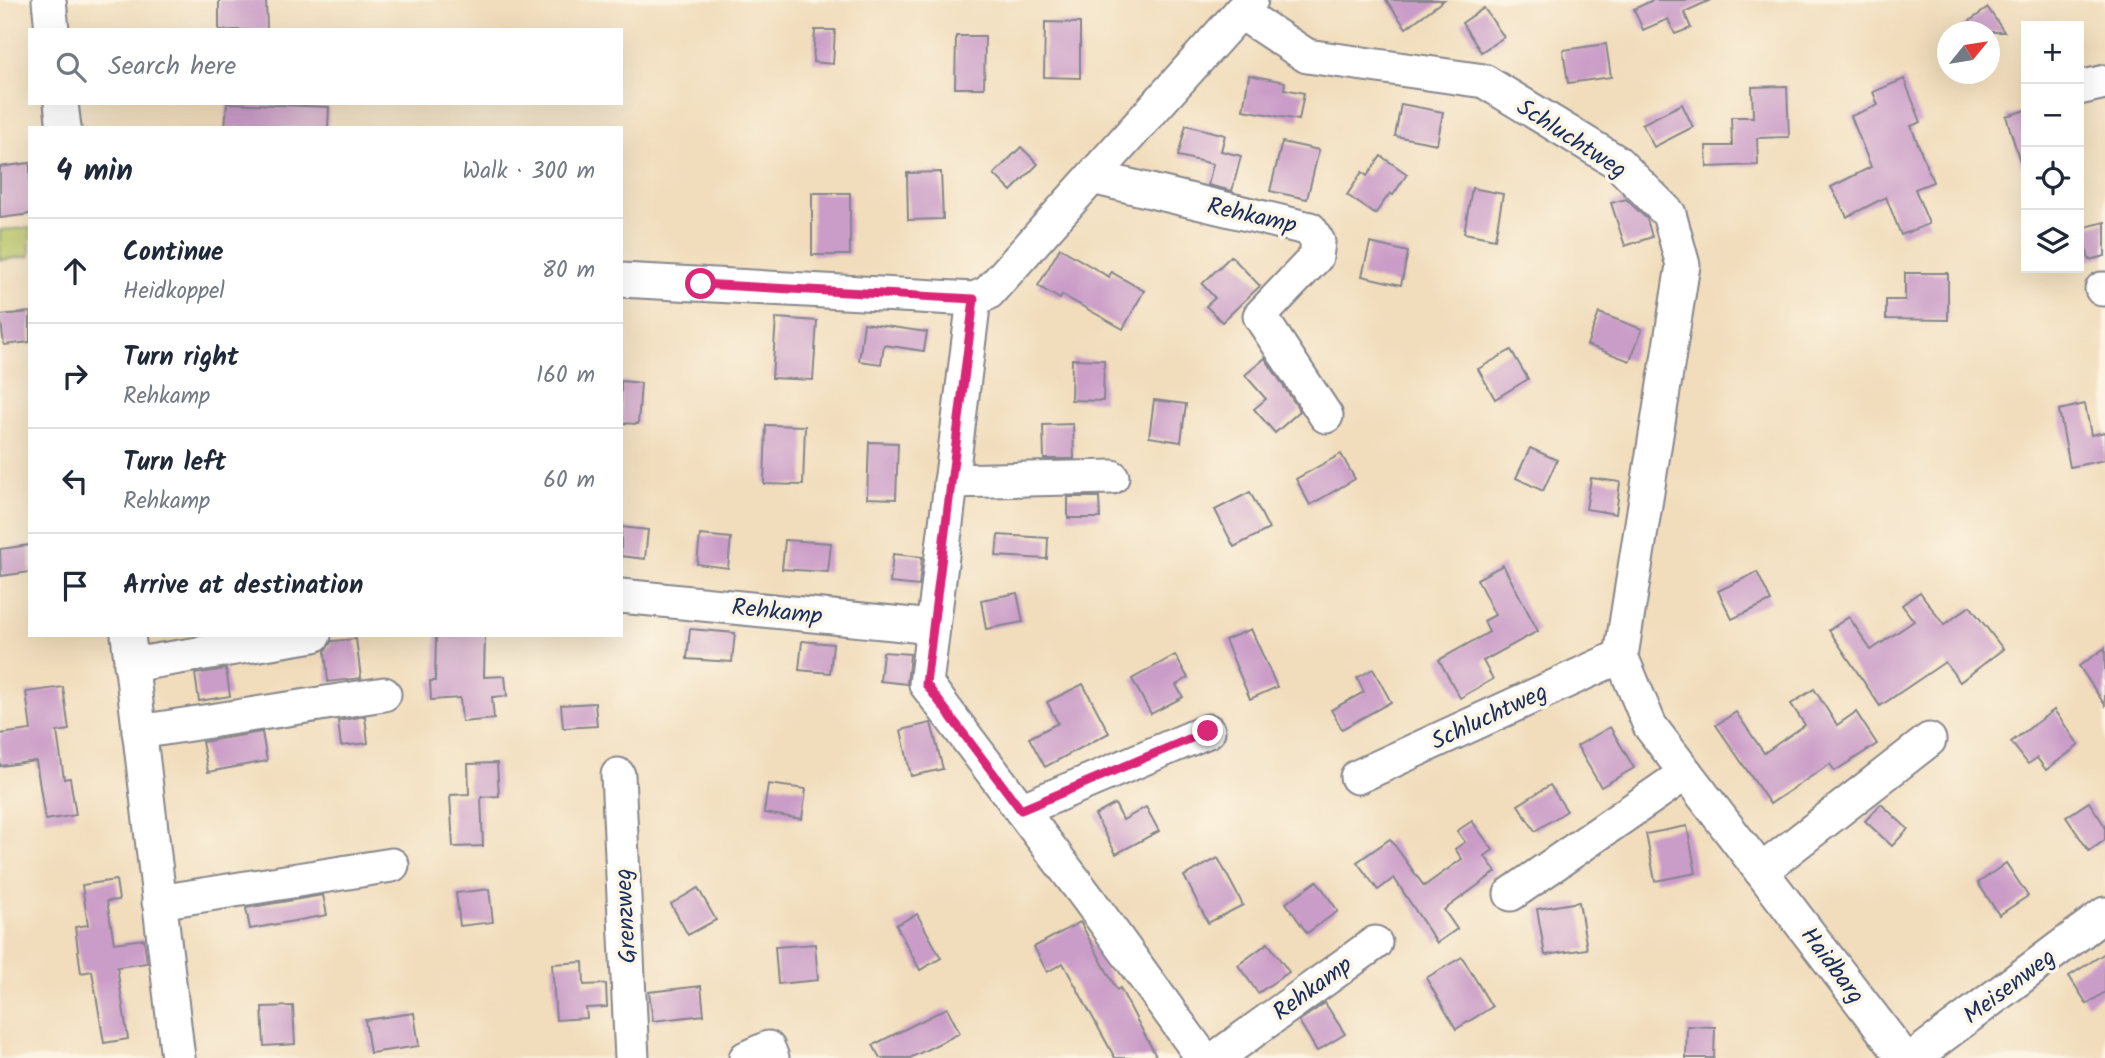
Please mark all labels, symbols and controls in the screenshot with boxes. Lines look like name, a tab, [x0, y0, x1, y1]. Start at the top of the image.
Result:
north arrow	[1937, 21, 2000, 84]
map controls	[2021, 21, 2084, 273]
button: +	[2021, 21, 2084, 84]
search box	[28, 28, 623, 105]
text: Search here	[108, 46, 236, 88]
icon: search	[52, 48, 90, 86]
button: −	[2021, 84, 2084, 147]
street label: Schluchtweg	[1508, 89, 1634, 190]
button: locate	[2021, 147, 2084, 210]
text: 4 min	[56, 148, 133, 196]
text: Walk · 300 m	[462, 154, 595, 190]
street label: Rehkamp	[1203, 187, 1301, 246]
button: layers	[2021, 210, 2084, 273]
text: Continue	[123, 232, 224, 274]
icon: ahead	[56, 252, 94, 290]
text: 80 m	[542, 253, 595, 289]
route start	[685, 268, 716, 299]
text: Heidkoppel	[123, 274, 225, 310]
text: Turn right	[123, 337, 239, 379]
icon: right	[56, 357, 94, 395]
text: 160 m	[536, 358, 595, 394]
text: Rehkamp	[123, 379, 210, 415]
text: Turn left	[123, 442, 226, 484]
icon: left	[56, 462, 94, 500]
text: 60 m	[543, 463, 595, 499]
text: Rehkamp	[123, 484, 210, 520]
text: Arrive at destination	[123, 565, 363, 607]
icon: arrive	[56, 567, 94, 605]
street label: Rehkamp	[730, 588, 825, 637]
street label: Schluchtweg	[1425, 673, 1554, 761]
route end	[1192, 715, 1223, 746]
street label: Grenzweg	[605, 867, 648, 964]
street label: Haidbarg	[1790, 919, 1874, 1013]
street label: Meisenweg	[1955, 939, 2065, 1035]
street label: Rehkamp	[1265, 946, 1361, 1032]

